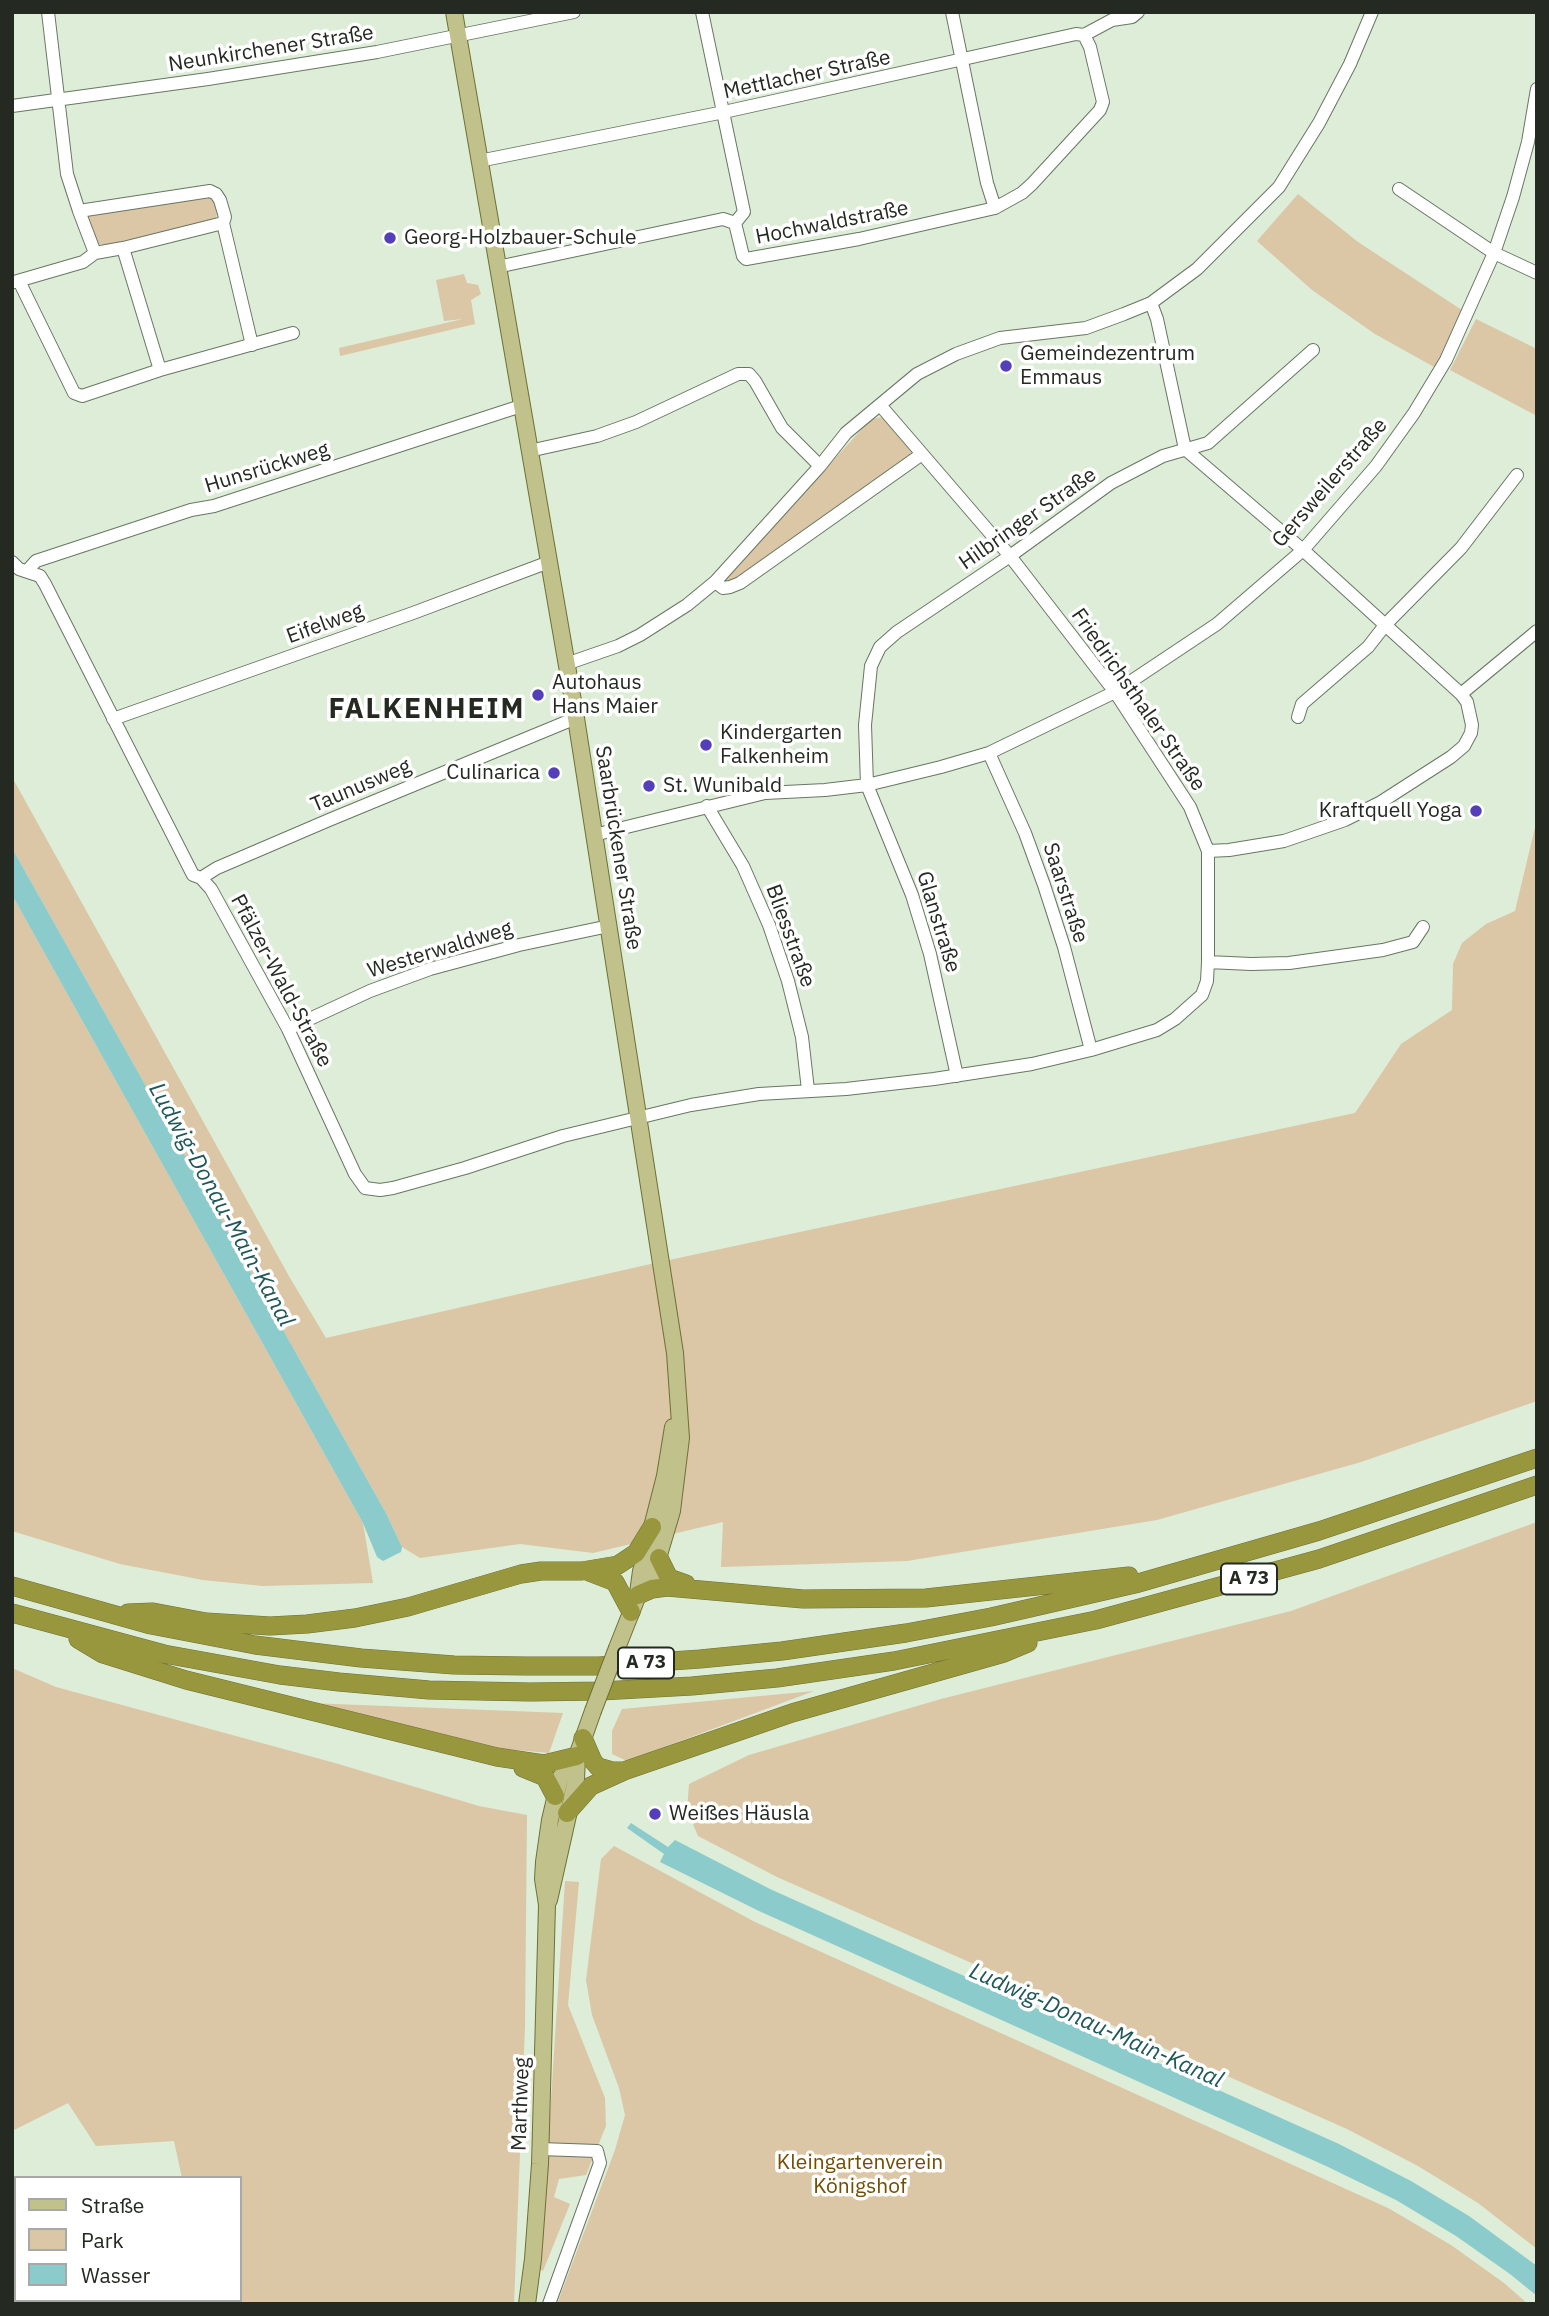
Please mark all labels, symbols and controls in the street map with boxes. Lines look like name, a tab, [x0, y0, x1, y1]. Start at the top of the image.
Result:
street label: Neunkirchener Straße	[166, 20, 376, 78]
street label: Mettlacher Straße	[721, 45, 893, 105]
street label: Hochwaldstraße	[753, 196, 911, 250]
place label: Georg-Holzbauer-Schule	[404, 225, 637, 251]
marker: Georg-Holzbauer-Schule	[382, 230, 398, 246]
place label: Gemeindezentrum Emmaus	[1020, 341, 1195, 391]
marker: Gemeindezentrum Emmaus	[998, 358, 1014, 374]
street label: Gersweilerstraße	[1267, 413, 1393, 553]
street label: Hunsrückweg	[202, 437, 332, 499]
street label: Hilbringer Straße	[955, 462, 1101, 576]
street label: Eifelweg	[283, 598, 367, 650]
street label: Friedrichsthaler Straße	[1065, 604, 1211, 796]
place label: Autohaus Hans Maier	[552, 670, 658, 720]
marker: Autohaus Hans Maier	[530, 687, 546, 703]
district label: FALKENHEIM	[330, 693, 524, 727]
place label: Kindergarten Falkenheim	[720, 720, 842, 770]
marker: Kindergarten Falkenheim	[698, 737, 714, 753]
street label: Saarbrückener Straße	[589, 744, 647, 952]
street label: Taunusweg	[307, 754, 415, 818]
place label: Culinarica	[446, 760, 540, 786]
marker: Culinarica	[546, 765, 562, 781]
place label: St. Wunibald	[663, 773, 782, 799]
marker: St. Wunibald	[641, 778, 657, 794]
place label: Kraftquell Yoga	[1319, 798, 1462, 824]
marker: Kraftquell Yoga	[1468, 803, 1484, 819]
street label: Saarstraße	[1037, 840, 1093, 946]
street label: Glanstraße	[911, 868, 965, 976]
street label: Bliesstraße	[760, 881, 820, 991]
street label: Pfälzer-Wald-Straße	[225, 890, 337, 1072]
street label: Westerwaldweg	[364, 916, 516, 984]
water label: Ludwig-Donau-Main-Kanal	[142, 1078, 300, 1332]
road number: A 73	[1221, 1564, 1277, 1595]
road number: A 73	[618, 1648, 674, 1679]
place label: Weißes Häusla	[669, 1801, 809, 1827]
marker: Weißes Häusla	[647, 1806, 663, 1822]
water label: Ludwig-Donau-Main-Kanal	[965, 1957, 1227, 2095]
street label: Marthweg	[507, 2057, 535, 2151]
park label: Kleingartenverein Königshof	[777, 2150, 943, 2200]
legend	[14, 2176, 242, 2302]
text: Straße	[81, 2191, 144, 2219]
text: Park	[81, 2226, 124, 2254]
text: Wasser	[81, 2261, 150, 2289]

